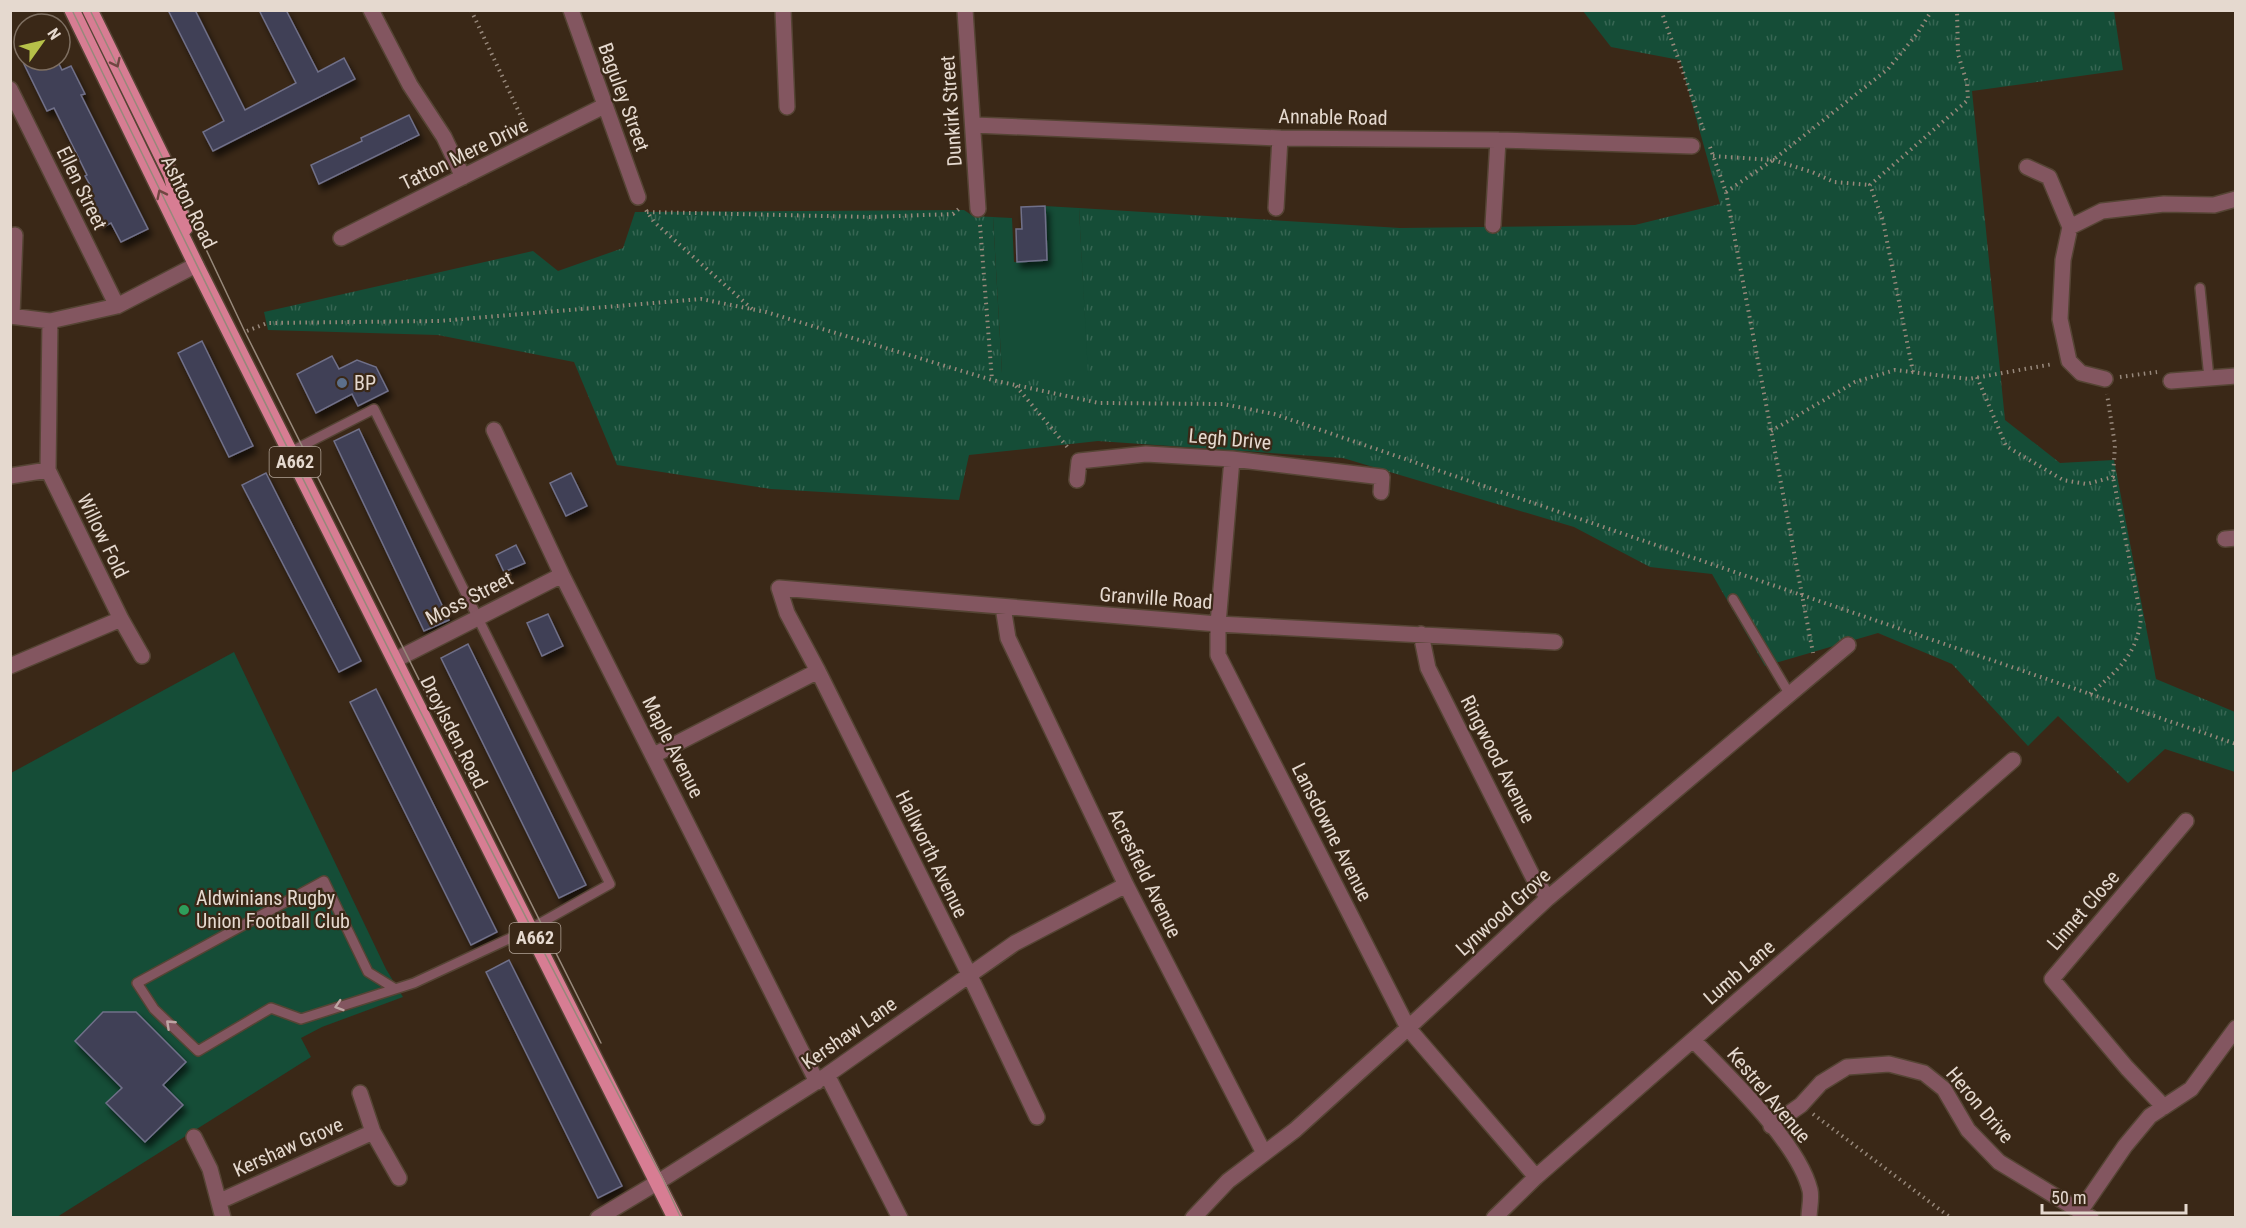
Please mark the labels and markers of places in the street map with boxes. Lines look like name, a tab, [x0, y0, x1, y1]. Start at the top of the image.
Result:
place label: BP	[354, 371, 376, 395]
marker: BP	[335, 376, 349, 390]
place label: Aldwinians Rugby Union Football Club	[196, 886, 350, 933]
marker: Aldwinians Rugby Union Football Club	[177, 903, 191, 917]

